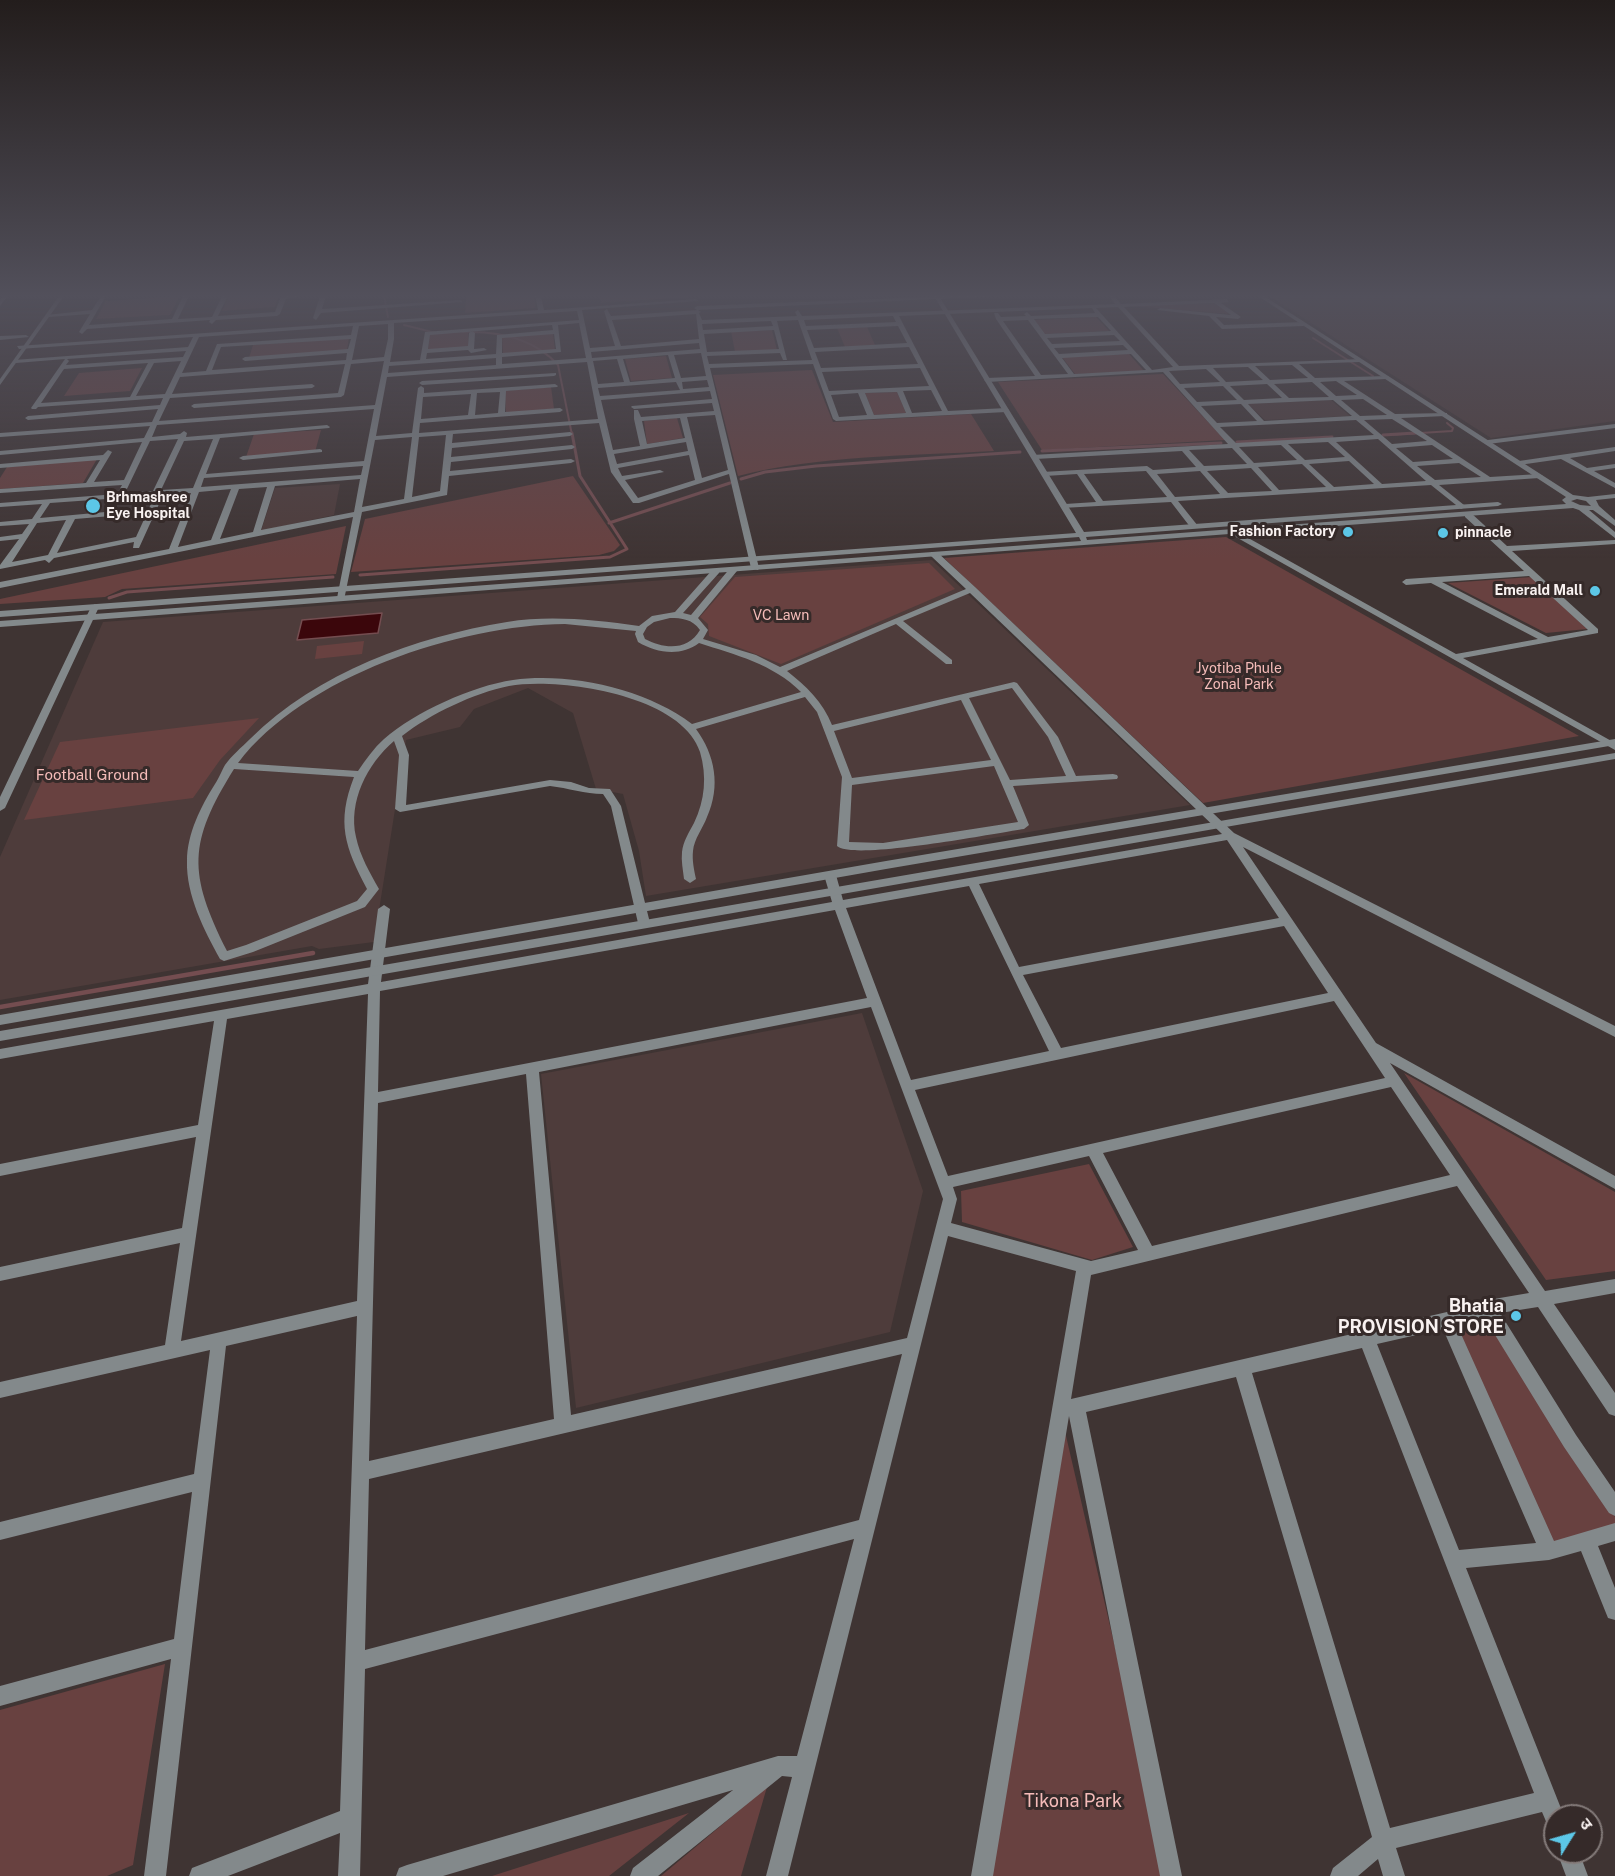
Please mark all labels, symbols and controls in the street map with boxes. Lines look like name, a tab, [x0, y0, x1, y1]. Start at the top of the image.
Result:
place label: Brhmashree Eye Hospital	[106, 490, 190, 522]
marker: Brhmashree Eye Hospital	[84, 497, 102, 515]
place label: Fashion Factory	[1229, 524, 1336, 540]
marker: Fashion Factory	[1341, 525, 1355, 539]
place label: pinnacle	[1455, 525, 1512, 541]
marker: pinnacle	[1436, 526, 1450, 540]
place label: Emerald Mall	[1494, 583, 1583, 599]
marker: Emerald Mall	[1588, 584, 1602, 598]
park label: VC Lawn	[753, 608, 809, 624]
park label: Jyotiba Phule Zonal Park	[1196, 661, 1282, 694]
park label: Football Ground	[36, 766, 148, 784]
place label: Bhatia PROVISION STORE	[1338, 1295, 1504, 1338]
marker: Bhatia PROVISION STORE	[1509, 1309, 1523, 1323]
park label: Tikona Park	[1024, 1790, 1122, 1812]
north arrow	[1543, 1804, 1603, 1864]
text: उ	[1576, 1815, 1597, 1834]

